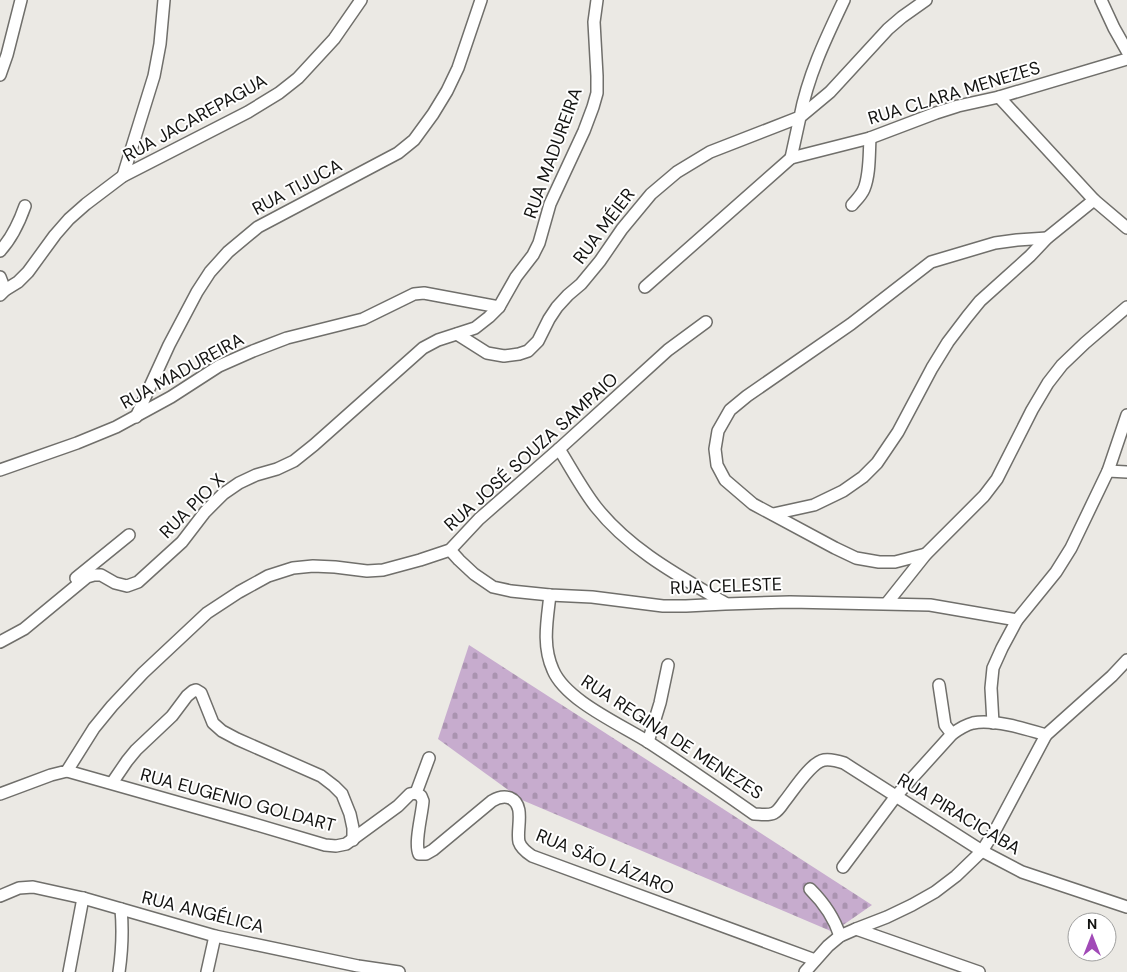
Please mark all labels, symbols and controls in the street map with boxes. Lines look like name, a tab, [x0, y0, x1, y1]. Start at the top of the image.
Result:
street label: RUA CLARA MENEZES	[865, 55, 1043, 131]
street label: RUA JACAREPAGUA	[119, 69, 271, 167]
street label: RUA MADUREIRA	[518, 84, 588, 222]
street label: RUA TIJUCA	[248, 153, 346, 221]
street label: RUA MÉIER	[568, 183, 640, 269]
street label: RUA MADUREIRA	[116, 327, 248, 415]
street label: RUA JOSÉ SOUZA SAMPAIO	[439, 367, 623, 537]
street label: RUA PIO X	[154, 468, 230, 544]
street label: RUA CELESTE	[670, 572, 782, 600]
street label: RUA REGINA DE MENEZES	[576, 669, 768, 805]
street label: RUA EUGENIO GOLDART	[138, 762, 338, 838]
street label: RUA PIRACICABA	[893, 768, 1025, 860]
street label: RUA SÃO LÁZARO	[532, 823, 678, 901]
street label: RUA ANGÉLICA	[139, 885, 267, 939]
north arrow	[1067, 912, 1117, 962]
text: N	[1087, 915, 1097, 933]

